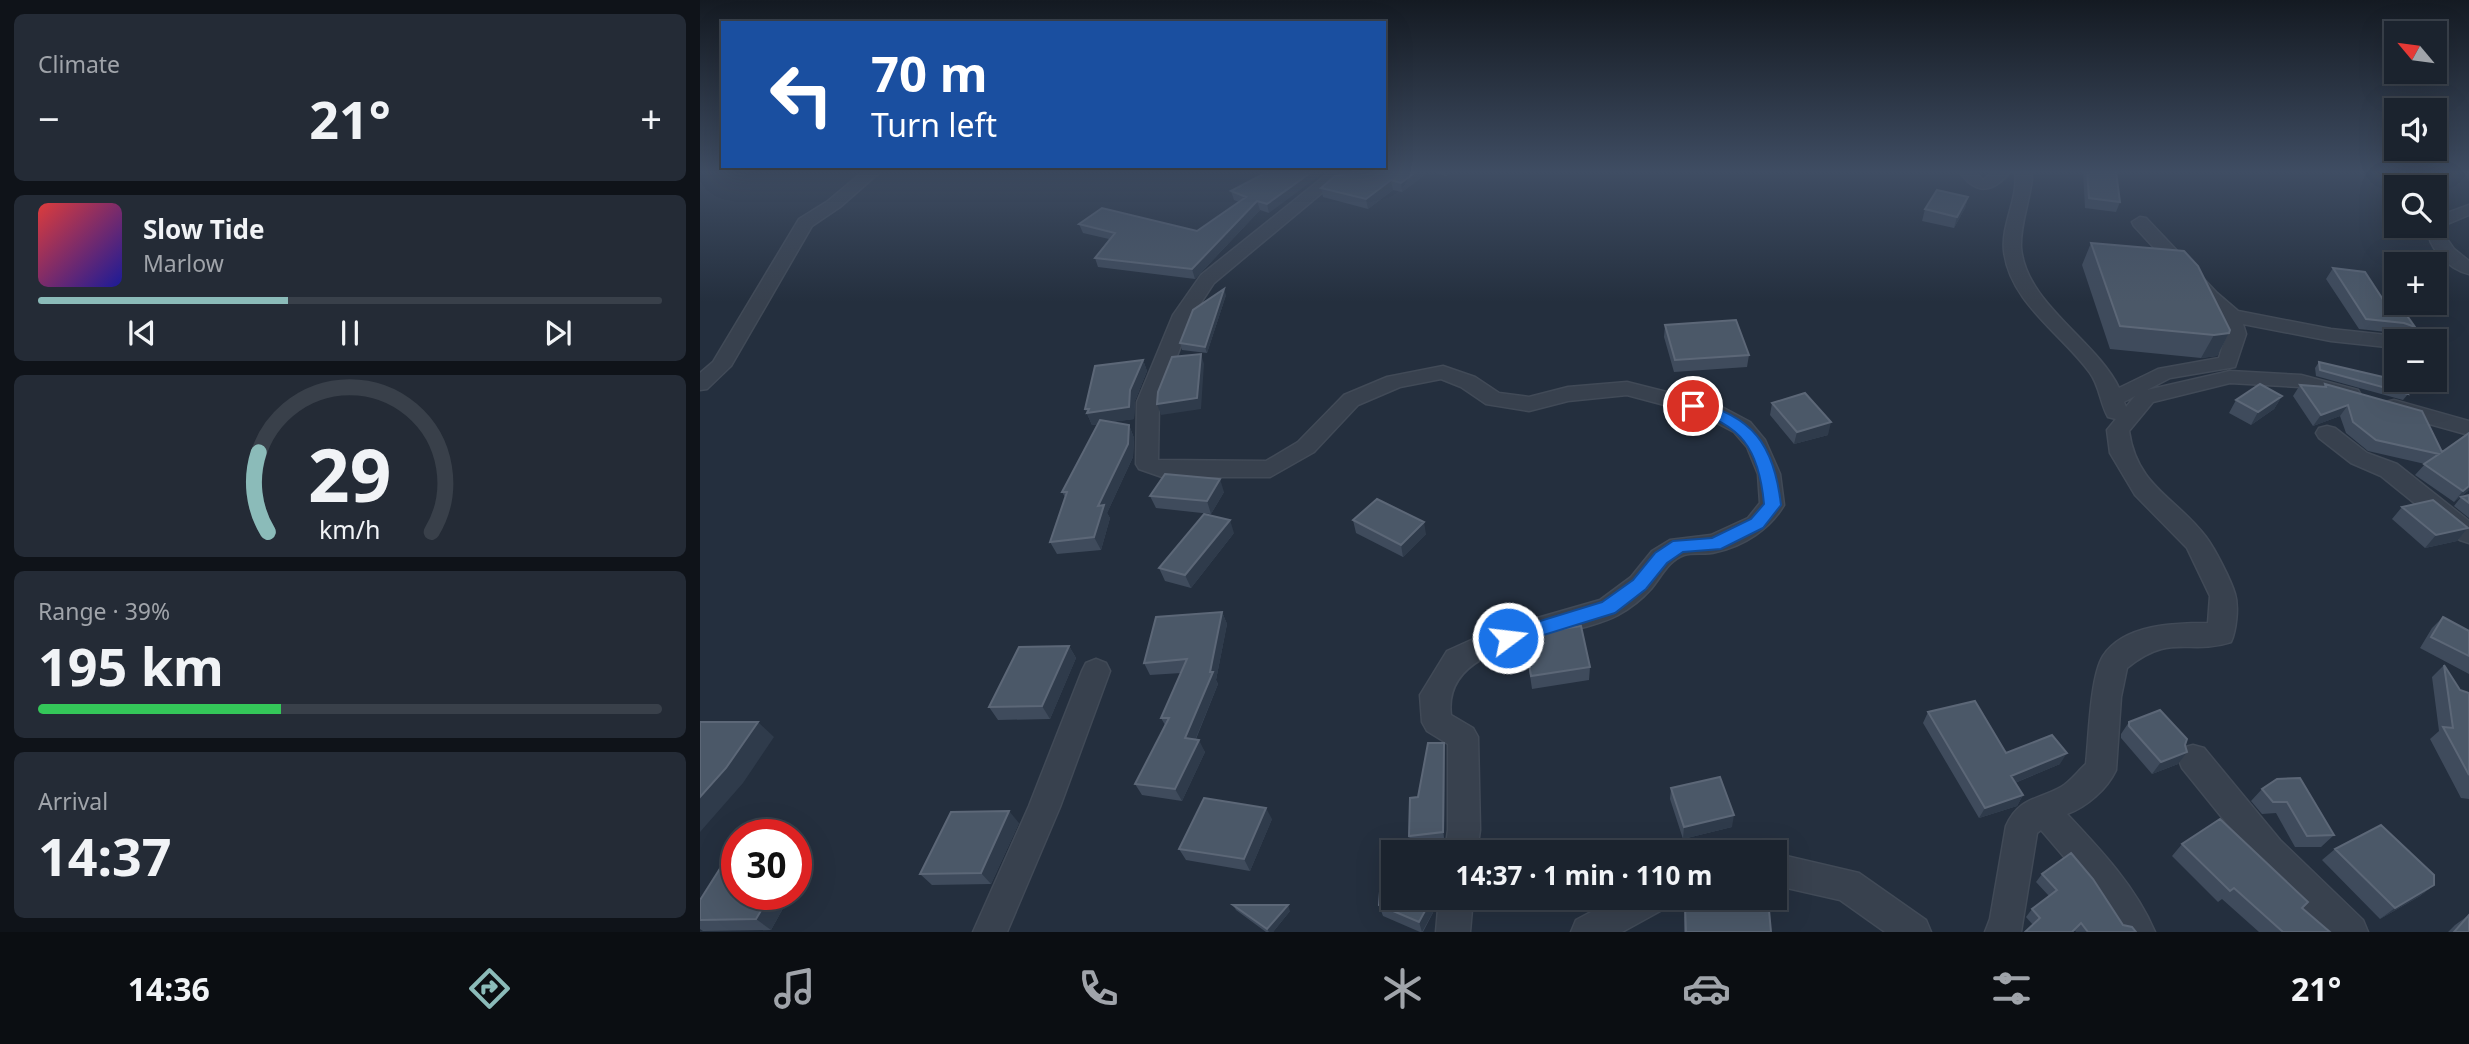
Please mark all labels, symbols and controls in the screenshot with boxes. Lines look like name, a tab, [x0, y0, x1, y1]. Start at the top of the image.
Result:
north arrow	[2384, 21, 2446, 84]
map controls	[2384, 21, 2447, 392]
text: 70 m	[871, 40, 988, 106]
text: Climate	[38, 48, 120, 80]
icon: left	[756, 49, 847, 140]
text: 21°	[309, 83, 391, 154]
text: −	[38, 92, 60, 144]
text: +	[640, 92, 662, 144]
button: sound	[2384, 98, 2447, 161]
text: Turn left	[871, 103, 997, 146]
button: search	[2384, 175, 2447, 238]
text: Slow Tide	[143, 211, 265, 247]
text: Marlow	[143, 247, 224, 279]
button: +	[2384, 252, 2447, 315]
icon: previous	[123, 314, 161, 352]
icon: pause	[331, 314, 369, 352]
icon: next	[539, 314, 577, 352]
button: −	[2384, 329, 2447, 392]
pin	[1663, 376, 1723, 436]
icon: arrive	[1674, 387, 1712, 425]
text: 29	[308, 424, 392, 523]
text: km/h	[319, 512, 381, 546]
text: Range · 39%	[38, 595, 170, 627]
position arrow	[1471, 601, 1545, 675]
text: 195 km	[38, 630, 224, 701]
text: Arrival	[38, 785, 108, 817]
speed limit sign: 30	[721, 819, 812, 910]
text: 14:37	[38, 820, 172, 891]
text: 14:37 · 1 min · 110 m	[1456, 857, 1712, 893]
icon: directions	[465, 964, 514, 1013]
icon: music	[770, 964, 819, 1013]
icon: phone	[1074, 964, 1123, 1013]
icon: climate	[1378, 964, 1427, 1013]
icon: car	[1682, 964, 1731, 1013]
icon: filters	[1987, 964, 2036, 1013]
text: 14:36	[128, 967, 210, 1010]
text: 21°	[2291, 967, 2341, 1010]

